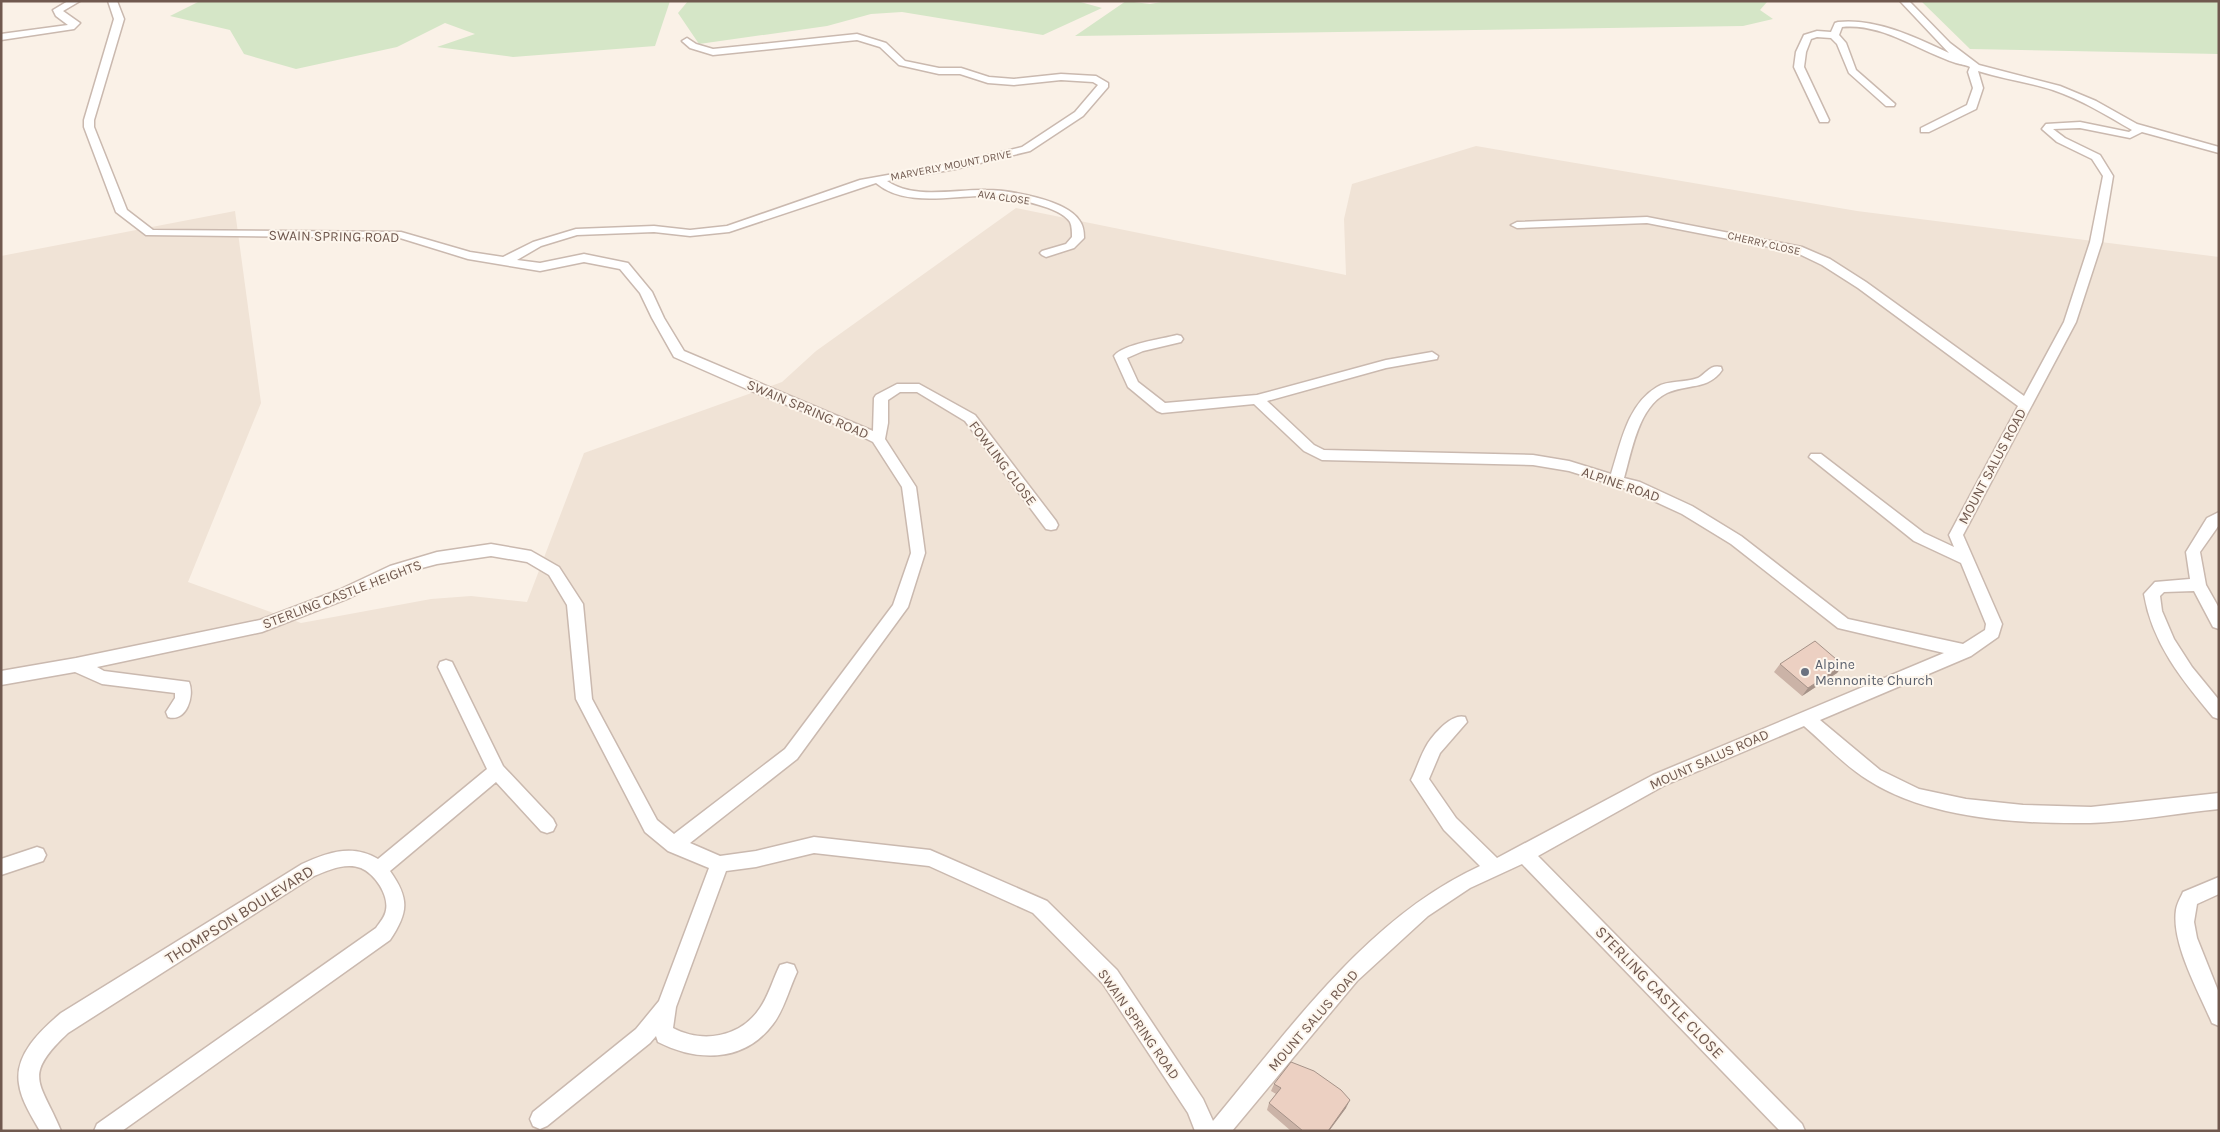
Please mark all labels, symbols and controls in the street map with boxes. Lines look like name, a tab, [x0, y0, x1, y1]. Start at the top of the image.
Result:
street label: MARVERLY MOUNT DRIVE	[889, 147, 1013, 184]
street label: AVA CLOSE	[977, 187, 1031, 208]
street label: SWAIN SPRING ROAD	[268, 227, 400, 246]
street label: CHERRY CLOSE	[1726, 229, 1802, 258]
street label: SWAIN SPRING ROAD	[744, 376, 871, 443]
street label: MOUNT SALUS ROAD	[1955, 405, 2030, 527]
street label: FOWLING CLOSE	[965, 418, 1040, 509]
street label: ALPINE ROAD	[1579, 463, 1662, 506]
street label: STERLING CASTLE HEIGHTS	[260, 556, 424, 633]
place label: Alpine Mennonite Church	[1815, 656, 1933, 689]
marker: Alpine Mennonite Church	[1799, 666, 1811, 678]
street label: MOUNT SALUS ROAD	[1647, 725, 1772, 793]
street label: THOMPSON BOULEVARD	[162, 861, 317, 968]
street label: STERLING CASTLE CLOSE	[1591, 922, 1728, 1063]
street label: SWAIN SPRING ROAD	[1094, 966, 1183, 1083]
street label: MOUNT SALUS ROAD	[1265, 966, 1362, 1075]

